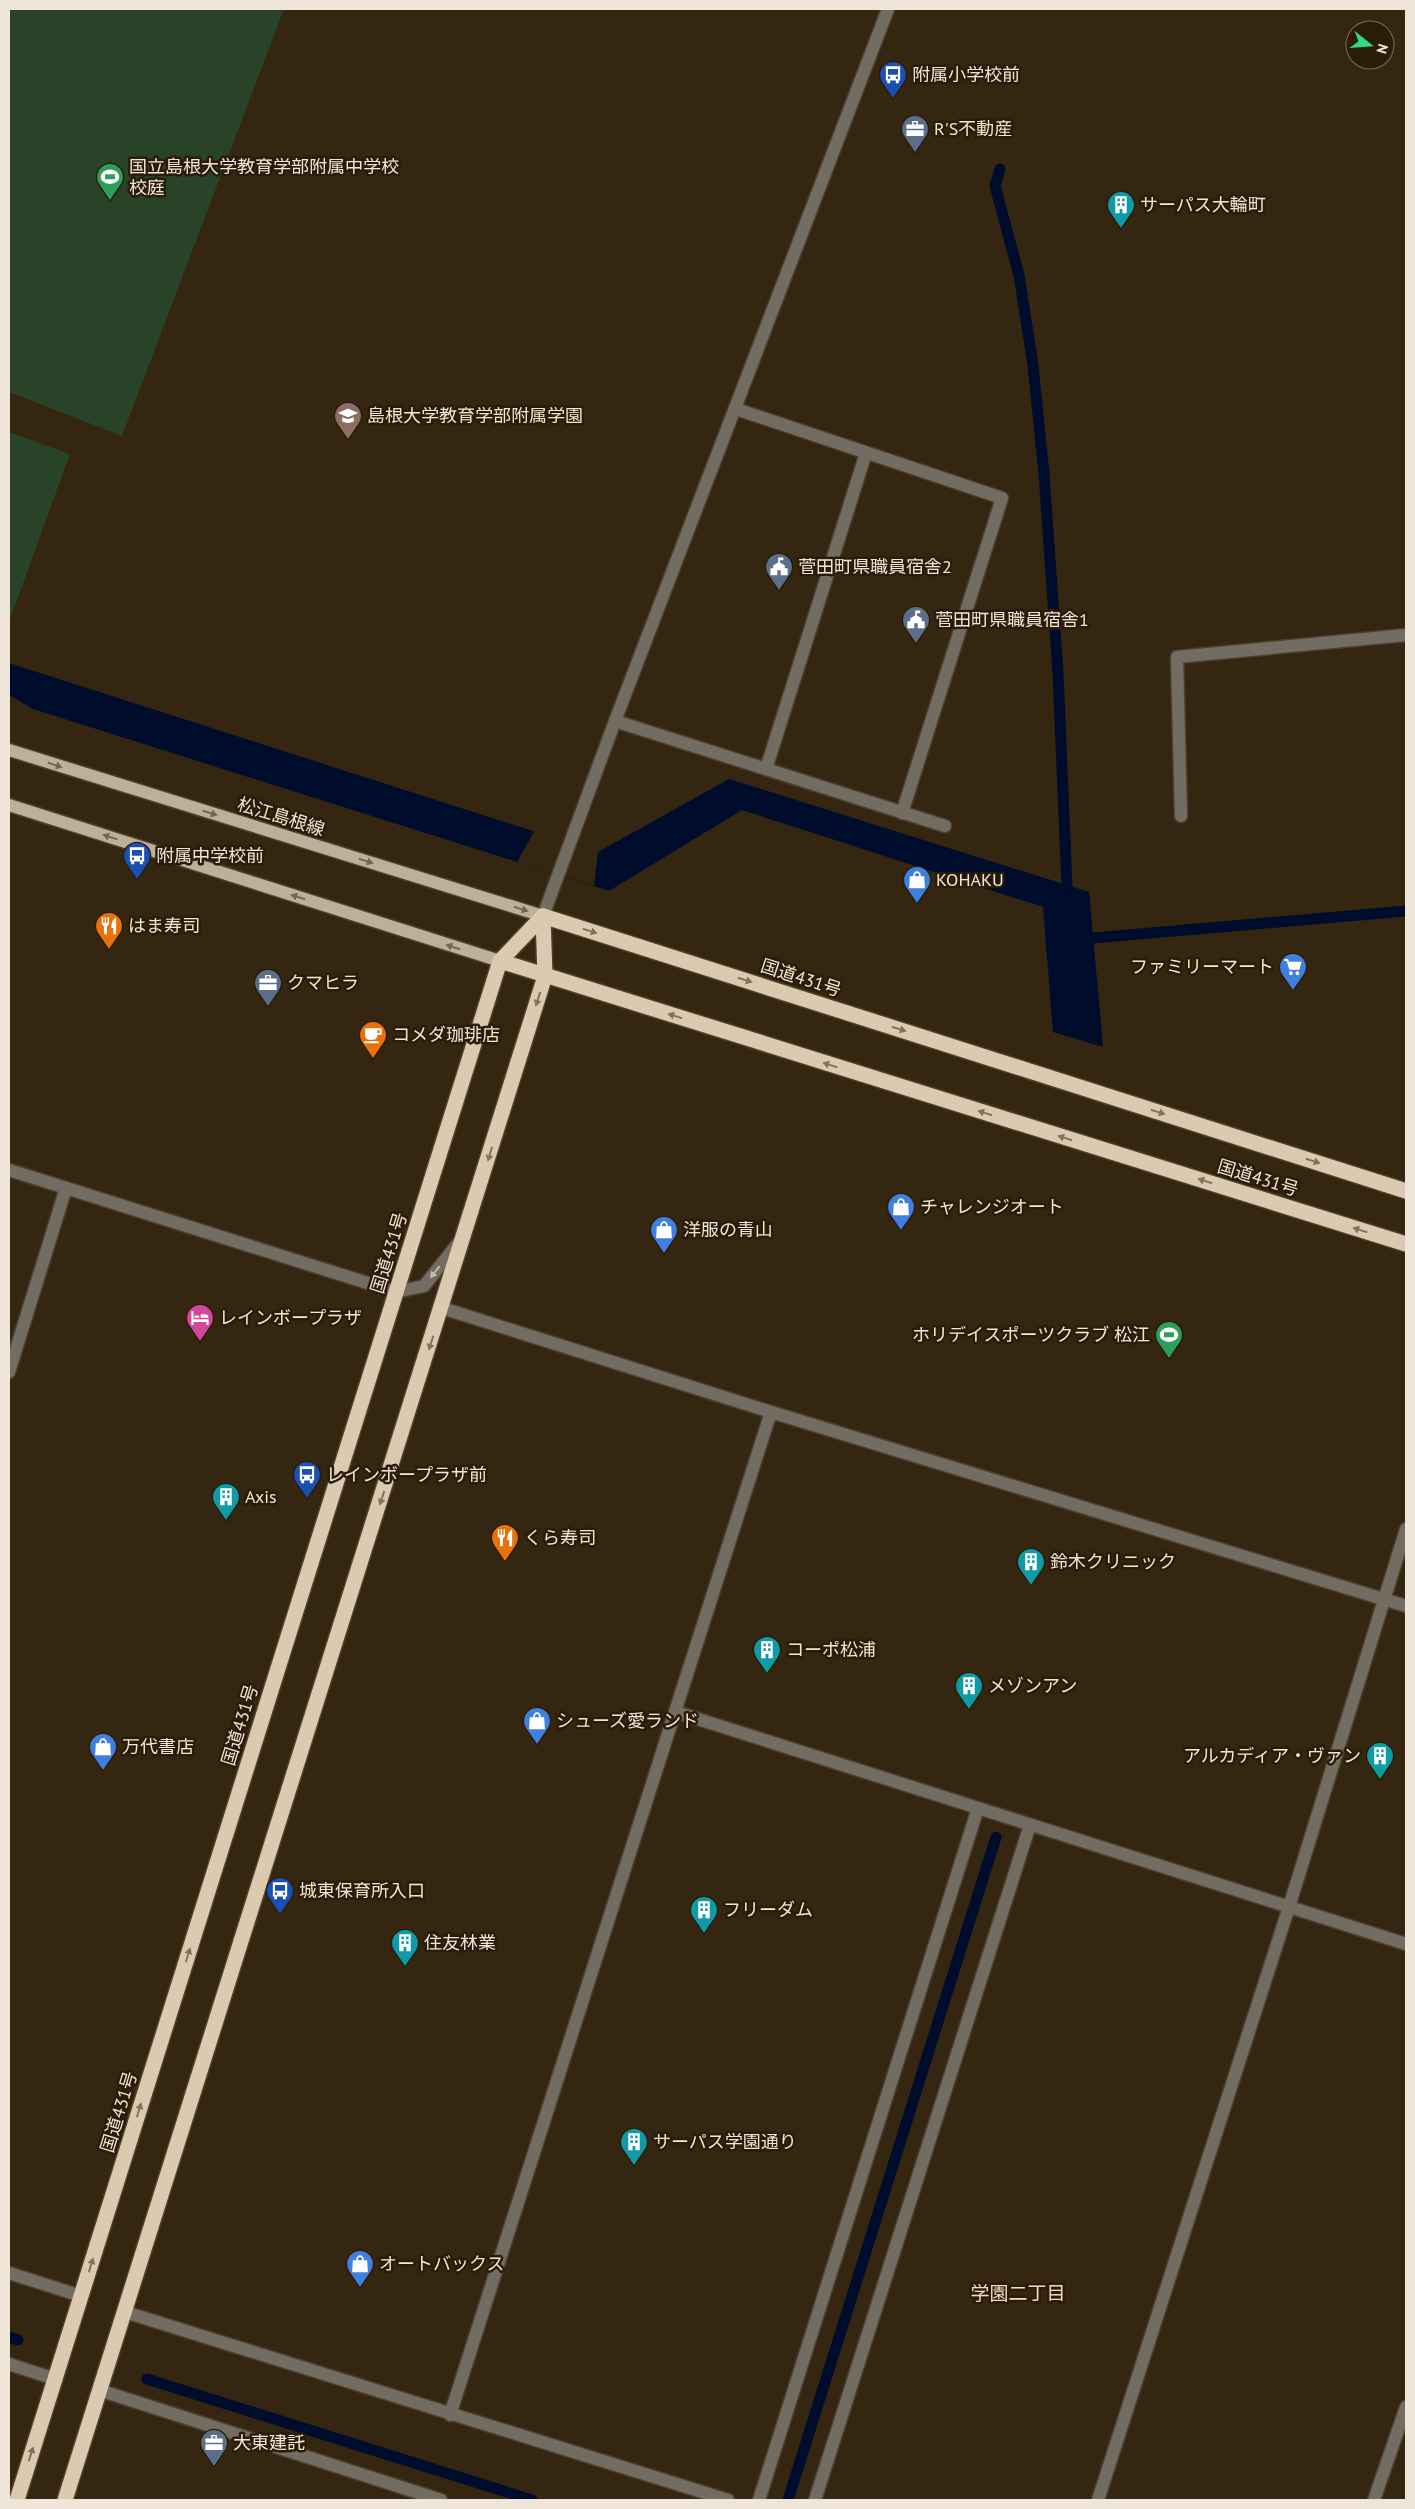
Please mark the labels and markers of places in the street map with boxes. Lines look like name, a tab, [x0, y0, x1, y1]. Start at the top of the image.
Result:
bus stop icon: 附属小学校前	[878, 60, 908, 99]
place label: 附属小学校前	[912, 63, 1020, 86]
office icon: R'S不動産	[900, 114, 930, 153]
place label: R'S不動産	[934, 117, 1012, 140]
place label: 国立島根大学教育学部附属中学校 校庭	[129, 155, 399, 199]
sports icon: 国立島根大学教育学部附属中学校 校庭	[95, 162, 125, 201]
building icon: サーパス大輪町	[1106, 190, 1136, 229]
place label: サーパス大輪町	[1140, 193, 1266, 216]
school or university icon: 島根大学教育学部附属学園	[333, 401, 363, 440]
place label: 島根大学教育学部附属学園	[367, 404, 583, 427]
public building icon: 菅田町県職員宿舎2	[764, 552, 794, 591]
place label: 菅田町県職員宿舎2	[798, 555, 952, 578]
public building icon: 菅田町県職員宿舎1	[901, 605, 931, 644]
place label: 菅田町県職員宿舎1	[935, 608, 1089, 631]
bus stop icon: 附属中学校前	[122, 841, 152, 880]
place label: 附属中学校前	[156, 844, 264, 867]
shop icon: KOHAKU	[902, 865, 932, 904]
place label: KOHAKU	[936, 868, 1004, 891]
restaurant icon: はま寿司	[94, 911, 124, 950]
place label: はま寿司	[128, 914, 200, 937]
supermarket icon: ファミリーマート	[1278, 952, 1308, 991]
place label: ファミリーマート	[1130, 955, 1274, 978]
office icon: クマヒラ	[253, 968, 283, 1007]
place label: クマヒラ	[287, 971, 359, 994]
cafe icon: コメダ珈琲店	[358, 1020, 388, 1059]
place label: コメダ珈琲店	[392, 1023, 500, 1046]
shop icon: チャレンジオート	[886, 1192, 916, 1231]
place label: チャレンジオート	[920, 1195, 1064, 1218]
shop icon: 洋服の青山	[649, 1215, 679, 1254]
place label: 洋服の青山	[683, 1218, 773, 1241]
hotel icon: レインボープラザ	[185, 1303, 215, 1342]
place label: レインボープラザ	[219, 1306, 362, 1329]
sports icon: ホリデイスポーツクラブ 松江	[1154, 1320, 1184, 1359]
place label: ホリデイスポーツクラブ 松江	[912, 1323, 1150, 1346]
bus stop icon: レインボープラザ前	[292, 1460, 322, 1499]
place label: レインボープラザ前	[326, 1463, 487, 1486]
building icon: Axis	[211, 1482, 241, 1521]
place label: Axis	[245, 1485, 277, 1508]
restaurant icon: くら寿司	[490, 1523, 520, 1562]
place label: くら寿司	[524, 1526, 596, 1549]
building icon: 鈴木クリニック	[1016, 1547, 1046, 1586]
place label: 鈴木クリニック	[1050, 1550, 1176, 1573]
building icon: コーポ松浦	[752, 1635, 782, 1674]
place label: コーポ松浦	[786, 1638, 876, 1661]
building icon: メゾンアン	[954, 1671, 984, 1710]
place label: メゾンアン	[988, 1674, 1077, 1697]
shop icon: シューズ愛ランド	[522, 1706, 552, 1745]
place label: シューズ愛ランド	[556, 1709, 699, 1732]
shop icon: 万代書店	[88, 1732, 118, 1771]
place label: 万代書店	[122, 1735, 194, 1758]
building icon: アルカディア・ヴァン	[1365, 1741, 1395, 1780]
place label: アルカディア・ヴァン	[1183, 1744, 1361, 1767]
bus stop icon: 城東保育所入口	[265, 1876, 295, 1915]
place label: 城東保育所入口	[299, 1879, 425, 1902]
building icon: フリーダム	[689, 1895, 719, 1934]
place label: フリーダム	[723, 1898, 813, 1921]
building icon: 住友林業	[390, 1928, 420, 1967]
place label: 住友林業	[424, 1931, 496, 1954]
building icon: サーパス学園通り	[619, 2127, 649, 2166]
place label: サーパス学園通り	[653, 2130, 797, 2153]
shop icon: オートバックス	[345, 2249, 375, 2288]
place label: オートバックス	[379, 2252, 504, 2275]
office icon: 大東建託	[199, 2428, 229, 2467]
place label: 大東建託	[233, 2431, 305, 2454]

